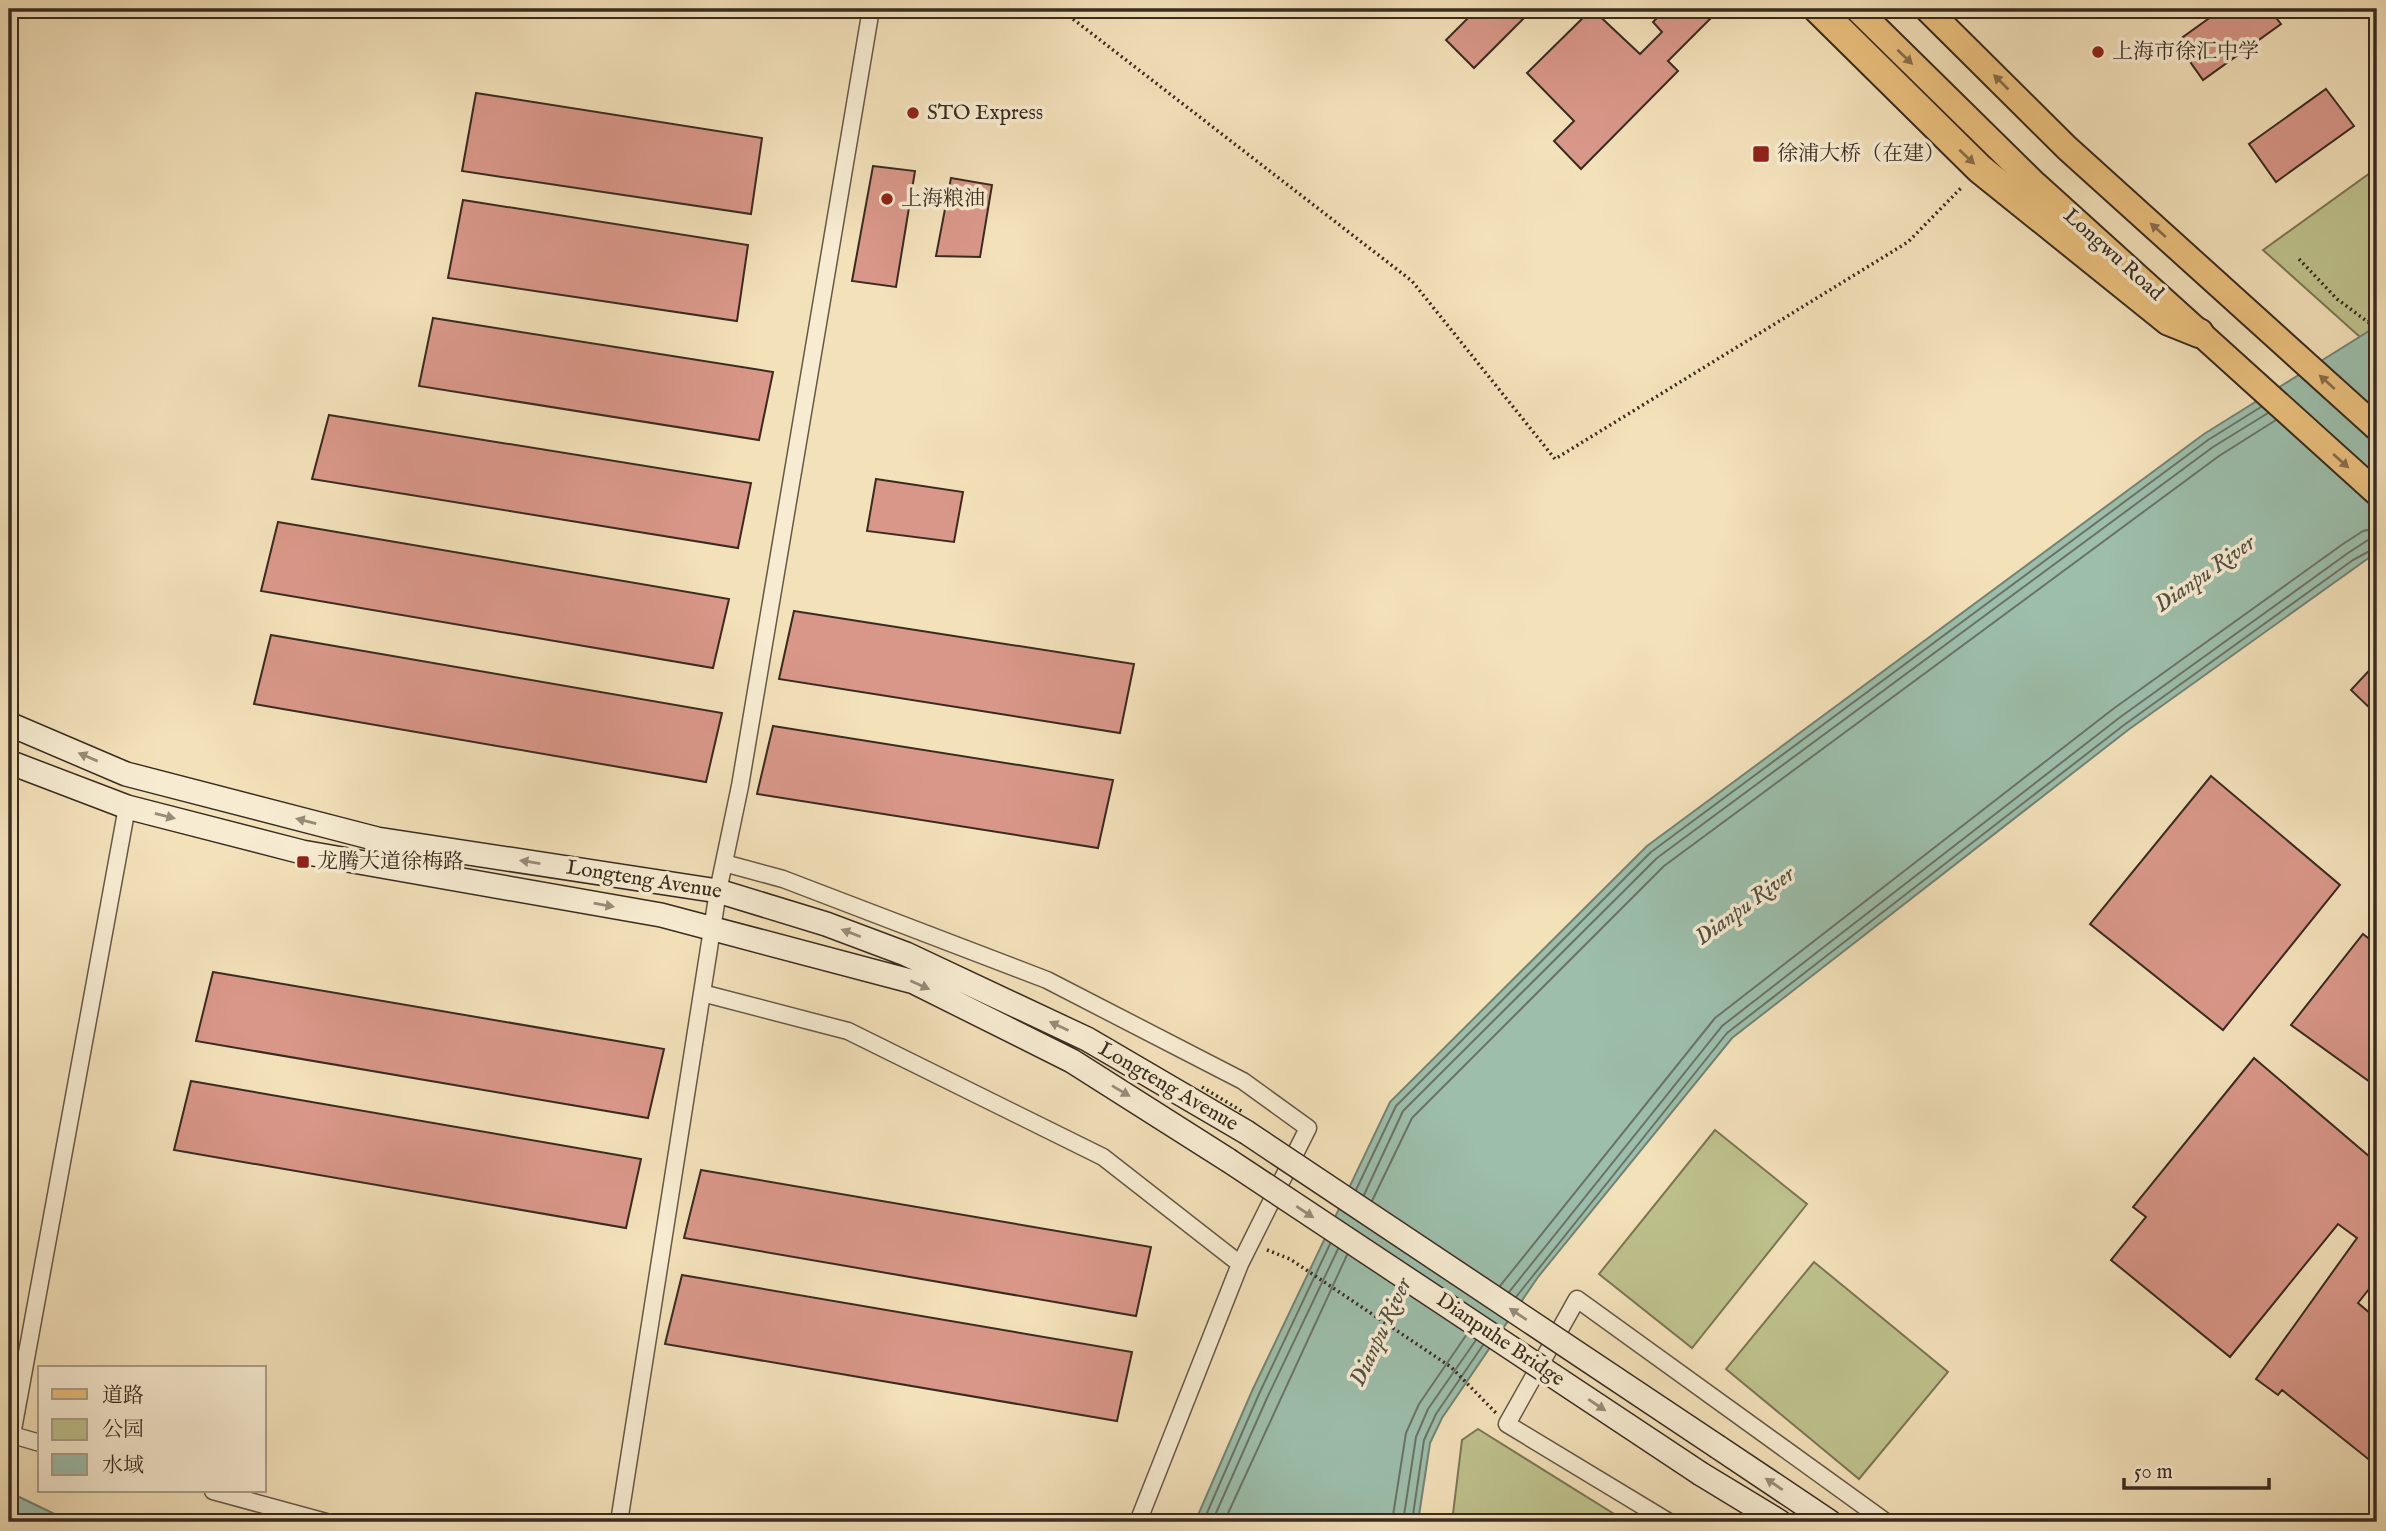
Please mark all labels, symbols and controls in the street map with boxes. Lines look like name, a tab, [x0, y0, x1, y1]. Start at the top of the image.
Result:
place label: 上海市徐汇中学	[2112, 39, 2259, 66]
marker: 上海市徐汇中学	[2090, 44, 2106, 60]
one-way arrow	[1897, 48, 1914, 65]
one-way arrow	[1993, 74, 2010, 91]
place label: STO Express	[927, 100, 1043, 127]
marker: STO Express	[905, 105, 921, 121]
place label: 徐浦大桥（在建）	[1777, 141, 1945, 168]
marker: 徐浦大桥（在建）	[1751, 144, 1771, 164]
one-way arrow	[1958, 149, 1976, 165]
place label: 上海粮油	[901, 186, 985, 213]
marker: 上海粮油	[879, 191, 895, 207]
street label: Longwu Road	[2057, 203, 2169, 308]
one-way arrow	[2149, 222, 2167, 238]
one-way arrow	[2319, 375, 2336, 391]
one-way arrow	[2332, 452, 2349, 468]
water label: Dianpu River	[2149, 528, 2262, 619]
one-way arrow	[78, 751, 98, 763]
one-way arrow	[155, 812, 176, 822]
one-way arrow	[295, 815, 317, 826]
place label: 龙腾大道徐梅路	[317, 849, 464, 876]
marker: 龙腾大道徐梅路	[295, 854, 311, 870]
street label: Longteng Avenue	[564, 854, 724, 906]
one-way arrow	[518, 856, 540, 867]
water label: Dianpu River	[1689, 859, 1802, 952]
one-way arrow	[593, 900, 615, 911]
one-way arrow	[841, 928, 862, 939]
one-way arrow	[910, 979, 930, 991]
one-way arrow	[1049, 1020, 1069, 1032]
street label: Longteng Avenue	[1093, 1036, 1243, 1138]
one-way arrow	[1111, 1085, 1130, 1098]
one-way arrow	[1296, 1205, 1315, 1218]
water label: Dianpu River	[1343, 1272, 1419, 1391]
street label: Dianpuhe Bridge	[1430, 1287, 1570, 1393]
one-way arrow	[1509, 1307, 1527, 1321]
legend	[38, 1366, 266, 1492]
text: 道路	[102, 1383, 144, 1410]
one-way arrow	[1588, 1398, 1606, 1412]
text: 公园	[102, 1417, 144, 1444]
scale bar	[2124, 1447, 2269, 1491]
text: 水域	[102, 1453, 144, 1480]
text: 50 m	[2134, 1459, 2173, 1486]
one-way arrow	[1764, 1478, 1784, 1491]

